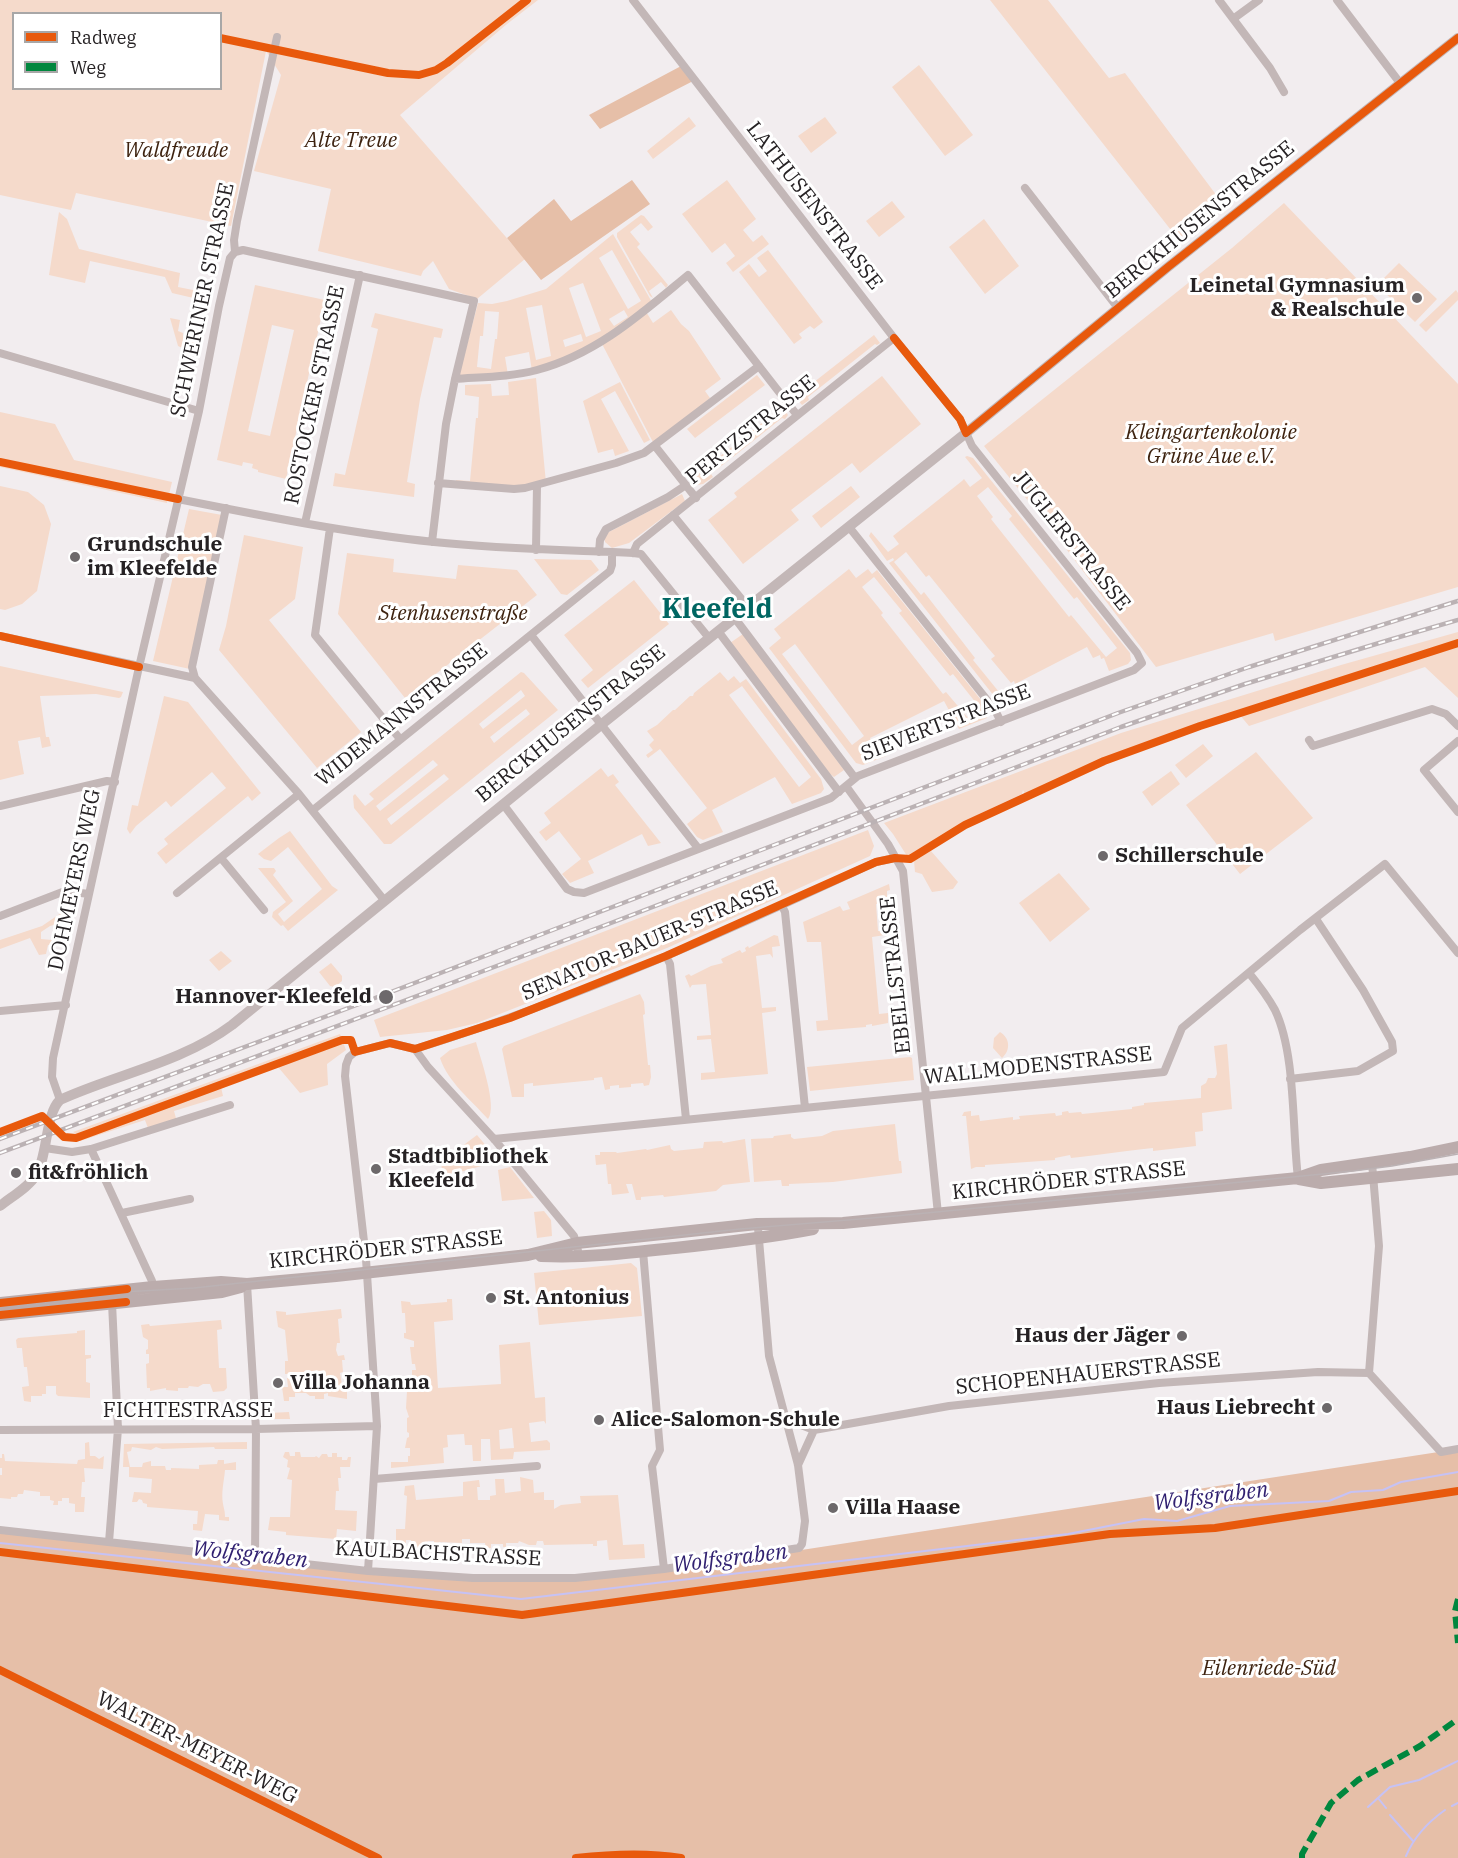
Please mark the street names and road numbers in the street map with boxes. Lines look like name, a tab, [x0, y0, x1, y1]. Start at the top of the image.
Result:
street label: LATHUSENSTRASSE	[741, 117, 887, 295]
street label: BERCKHUSENSTRASSE	[1100, 136, 1300, 304]
street label: SCHWERINER STRASSE	[166, 180, 240, 420]
street label: ROSTOCKER STRASSE	[279, 283, 351, 507]
street label: PERTZSTRASSE	[681, 370, 821, 490]
street label: JUGLERSTRASSE	[1007, 466, 1135, 616]
street label: WIDEMANNSTRASSE	[311, 638, 493, 792]
street label: BERCKHUSENSTRASSE	[471, 640, 671, 808]
street label: SIEVERTSTRASSE	[857, 679, 1035, 767]
street label: DOHMEYERS WEG	[43, 787, 107, 973]
street label: SENATOR-BAUER-STRASSE	[518, 875, 782, 1007]
street label: EBELLSTRASSE	[875, 895, 917, 1055]
street label: WALLMODENSTRASSE	[923, 1041, 1153, 1091]
street label: KIRCHRÖDER STRASSE	[951, 1156, 1187, 1206]
street label: KIRCHRÖDER STRASSE	[268, 1225, 504, 1275]
street label: SCHOPENHAUERSTRASSE	[954, 1348, 1222, 1400]
street label: FICHTESTRASSE	[103, 1398, 273, 1424]
street label: KAULBACHSTRASSE	[334, 1536, 542, 1572]
street label: WALTER-MEYER-WEG	[92, 1686, 302, 1810]

